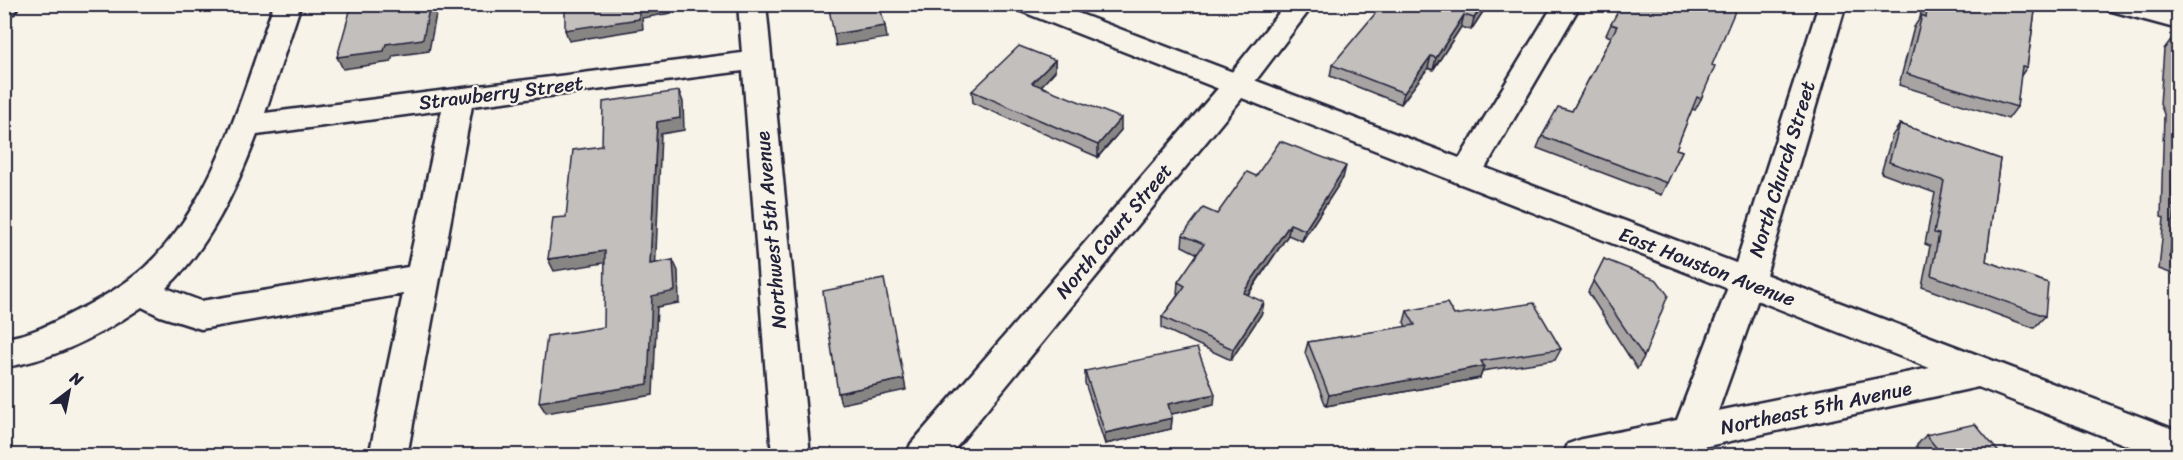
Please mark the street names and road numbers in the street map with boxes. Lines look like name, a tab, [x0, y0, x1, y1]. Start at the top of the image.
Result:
street label: Strawberry Street	[417, 66, 585, 120]
street label: North Church Street	[1739, 76, 1826, 262]
street label: Northwest 5th Avenue	[745, 129, 797, 330]
street label: North Court Street	[1046, 155, 1182, 307]
street label: East Houston Avenue	[1613, 217, 1801, 317]
street label: Northeast 5th Avenue	[1717, 371, 1915, 445]

